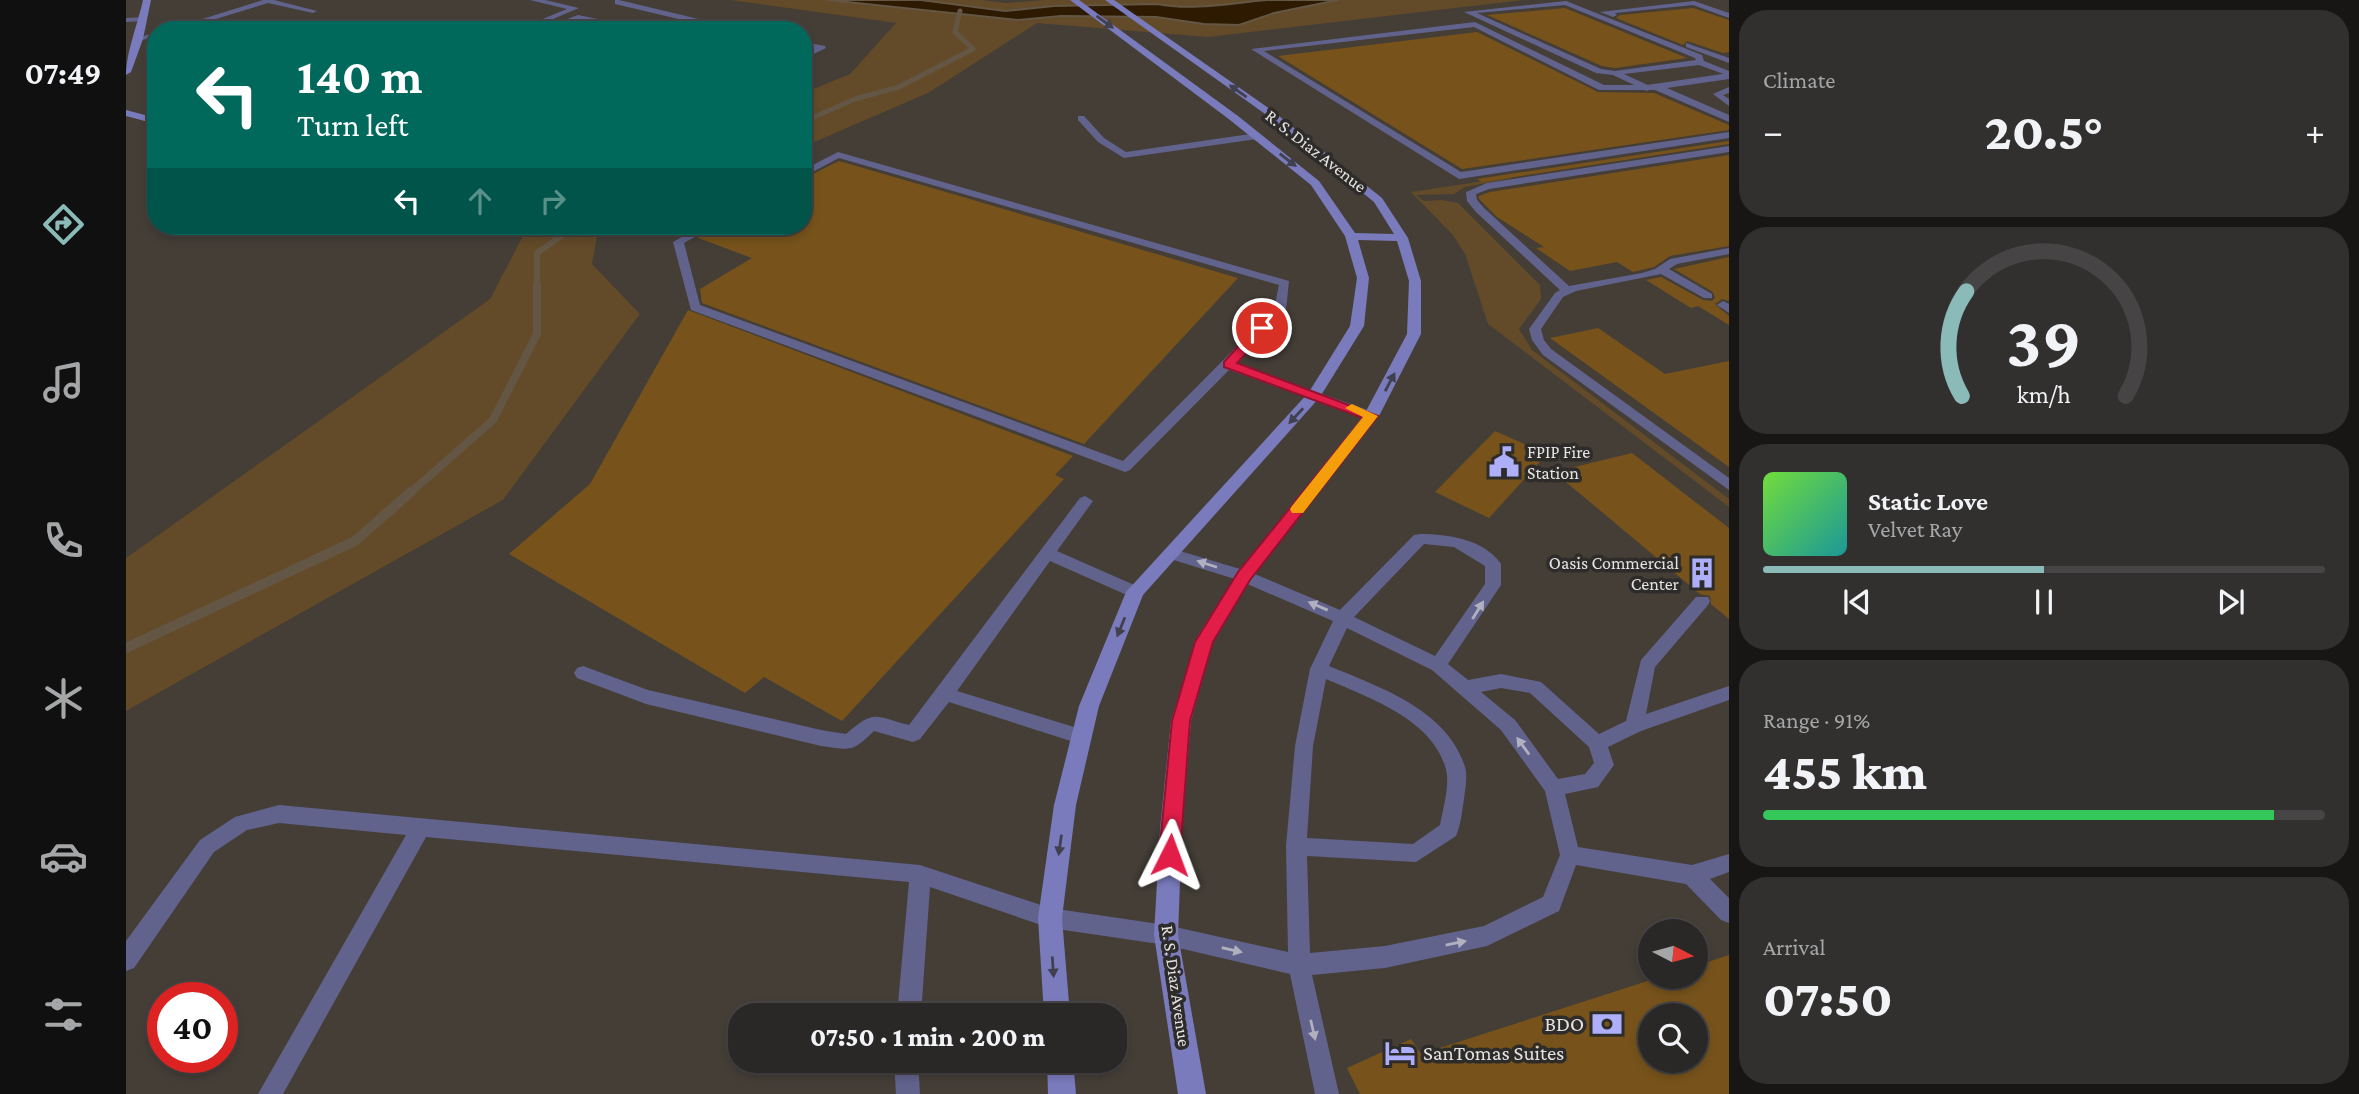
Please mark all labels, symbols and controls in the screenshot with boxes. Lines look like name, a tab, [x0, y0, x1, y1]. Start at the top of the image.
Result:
one-way arrow	[1096, 15, 1114, 29]
icon: left	[182, 49, 273, 140]
text: 140 m	[297, 49, 422, 104]
text: 07:49	[25, 55, 102, 91]
text: Climate	[1763, 67, 1835, 93]
one-way arrow	[1229, 84, 1247, 98]
text: 20.5°	[1984, 102, 2104, 160]
street label: R. S. Diaz Avenue	[1262, 105, 1370, 197]
text: Turn left	[297, 107, 408, 143]
text: −	[1763, 110, 1783, 152]
text: +	[2305, 110, 2325, 152]
one-way arrow	[1278, 152, 1296, 167]
icon: left	[388, 182, 426, 220]
icon: ahead	[461, 182, 499, 220]
icon: right	[534, 182, 572, 220]
icon: directions	[39, 200, 88, 249]
pin	[1232, 298, 1292, 358]
text: 39	[2006, 302, 2082, 383]
icon: arrive	[1243, 309, 1281, 347]
icon: music	[39, 358, 88, 407]
one-way arrow	[1383, 371, 1395, 391]
text: km/h	[2017, 381, 2071, 408]
one-way arrow	[1288, 407, 1304, 425]
place label: FPIP Fire Station	[1527, 442, 1590, 483]
public building icon: FPIP Fire Station	[1487, 445, 1521, 479]
text: Static Love	[1868, 487, 1988, 516]
icon: phone	[39, 516, 88, 565]
text: Velvet Ray	[1868, 516, 1962, 542]
place label: Oasis Commercial Center	[1549, 553, 1680, 594]
building icon: Oasis Commercial Center	[1685, 556, 1719, 590]
one-way arrow	[1196, 559, 1217, 569]
icon: previous	[1838, 583, 1876, 621]
icon: pause	[2025, 583, 2063, 621]
icon: next	[2212, 583, 2250, 621]
one-way arrow	[1307, 600, 1328, 611]
one-way arrow	[1471, 600, 1484, 619]
one-way arrow	[1115, 617, 1127, 637]
icon: climate	[39, 674, 88, 723]
text: Range · 91%	[1763, 707, 1870, 733]
one-way arrow	[1516, 737, 1530, 755]
text: 455 km	[1763, 742, 1927, 800]
position arrow	[1133, 818, 1207, 892]
icon: car	[39, 832, 88, 881]
one-way arrow	[1054, 834, 1065, 856]
north arrow	[1638, 919, 1708, 989]
map controls	[1638, 919, 1708, 1073]
street label: R. S. Diaz Avenue	[1158, 924, 1194, 1048]
text: Arrival	[1763, 934, 1826, 960]
one-way arrow	[1445, 937, 1467, 948]
one-way arrow	[1221, 945, 1243, 956]
one-way arrow	[1048, 956, 1059, 978]
text: 07:50	[1763, 969, 1893, 1027]
speed limit sign: 40	[147, 982, 238, 1073]
icon: filters	[39, 990, 88, 1039]
button: search	[1638, 1003, 1708, 1073]
bank icon: BDO	[1590, 1007, 1624, 1041]
place label: BDO	[1544, 1012, 1584, 1036]
one-way arrow	[1308, 1019, 1319, 1041]
text: 07:50 · 1 min · 200 m	[810, 1023, 1045, 1052]
hotel icon: SanTomas Suites	[1383, 1036, 1417, 1070]
place label: SanTomas Suites	[1423, 1041, 1564, 1065]

